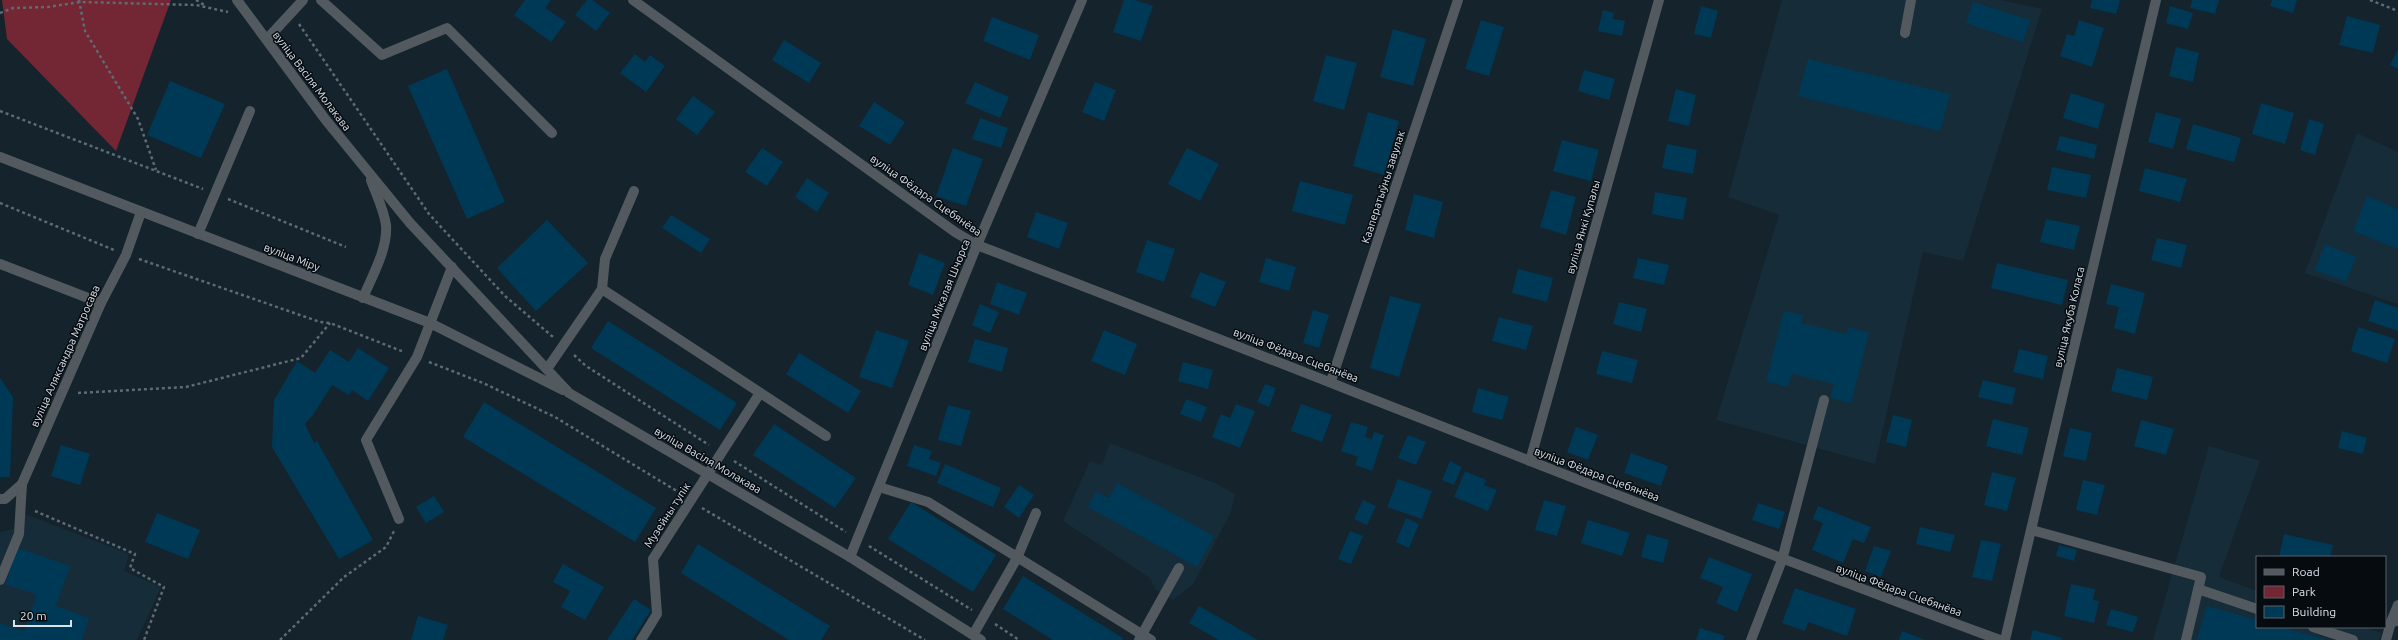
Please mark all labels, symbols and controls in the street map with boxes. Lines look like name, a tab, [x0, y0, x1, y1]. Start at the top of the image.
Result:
street label: вуліца Васіля Молакава	[271, 29, 353, 133]
street label: Кааператыўны завулак	[1359, 129, 1407, 245]
street label: вуліца Фёдара Сцебянёва	[868, 152, 984, 238]
street label: вуліца Янкі Купалы	[1564, 179, 1602, 275]
street label: вуліца Мікалая Шчорса	[916, 238, 972, 352]
street label: вуліца Міру	[262, 241, 322, 273]
street label: вуліца Якуба Коласа	[2052, 265, 2086, 369]
street label: вуліца Аляксандра Матросава	[28, 283, 102, 429]
street label: вуліца Фёдара Сцебянёва	[1232, 326, 1360, 384]
street label: вуліца Васіля Молакава	[652, 424, 764, 496]
street label: вуліца Фёдара Сцебянёва	[1533, 445, 1661, 503]
street label: Музейны тупік	[642, 480, 693, 550]
legend	[2256, 556, 2386, 628]
street label: вуліца Фёдара Сцебянёва	[1835, 562, 1963, 618]
text: Road	[2292, 565, 2320, 578]
text: Park	[2292, 585, 2316, 598]
scale bar	[14, 602, 71, 628]
text: Building	[2292, 605, 2336, 618]
text: 20 m	[20, 609, 47, 622]

